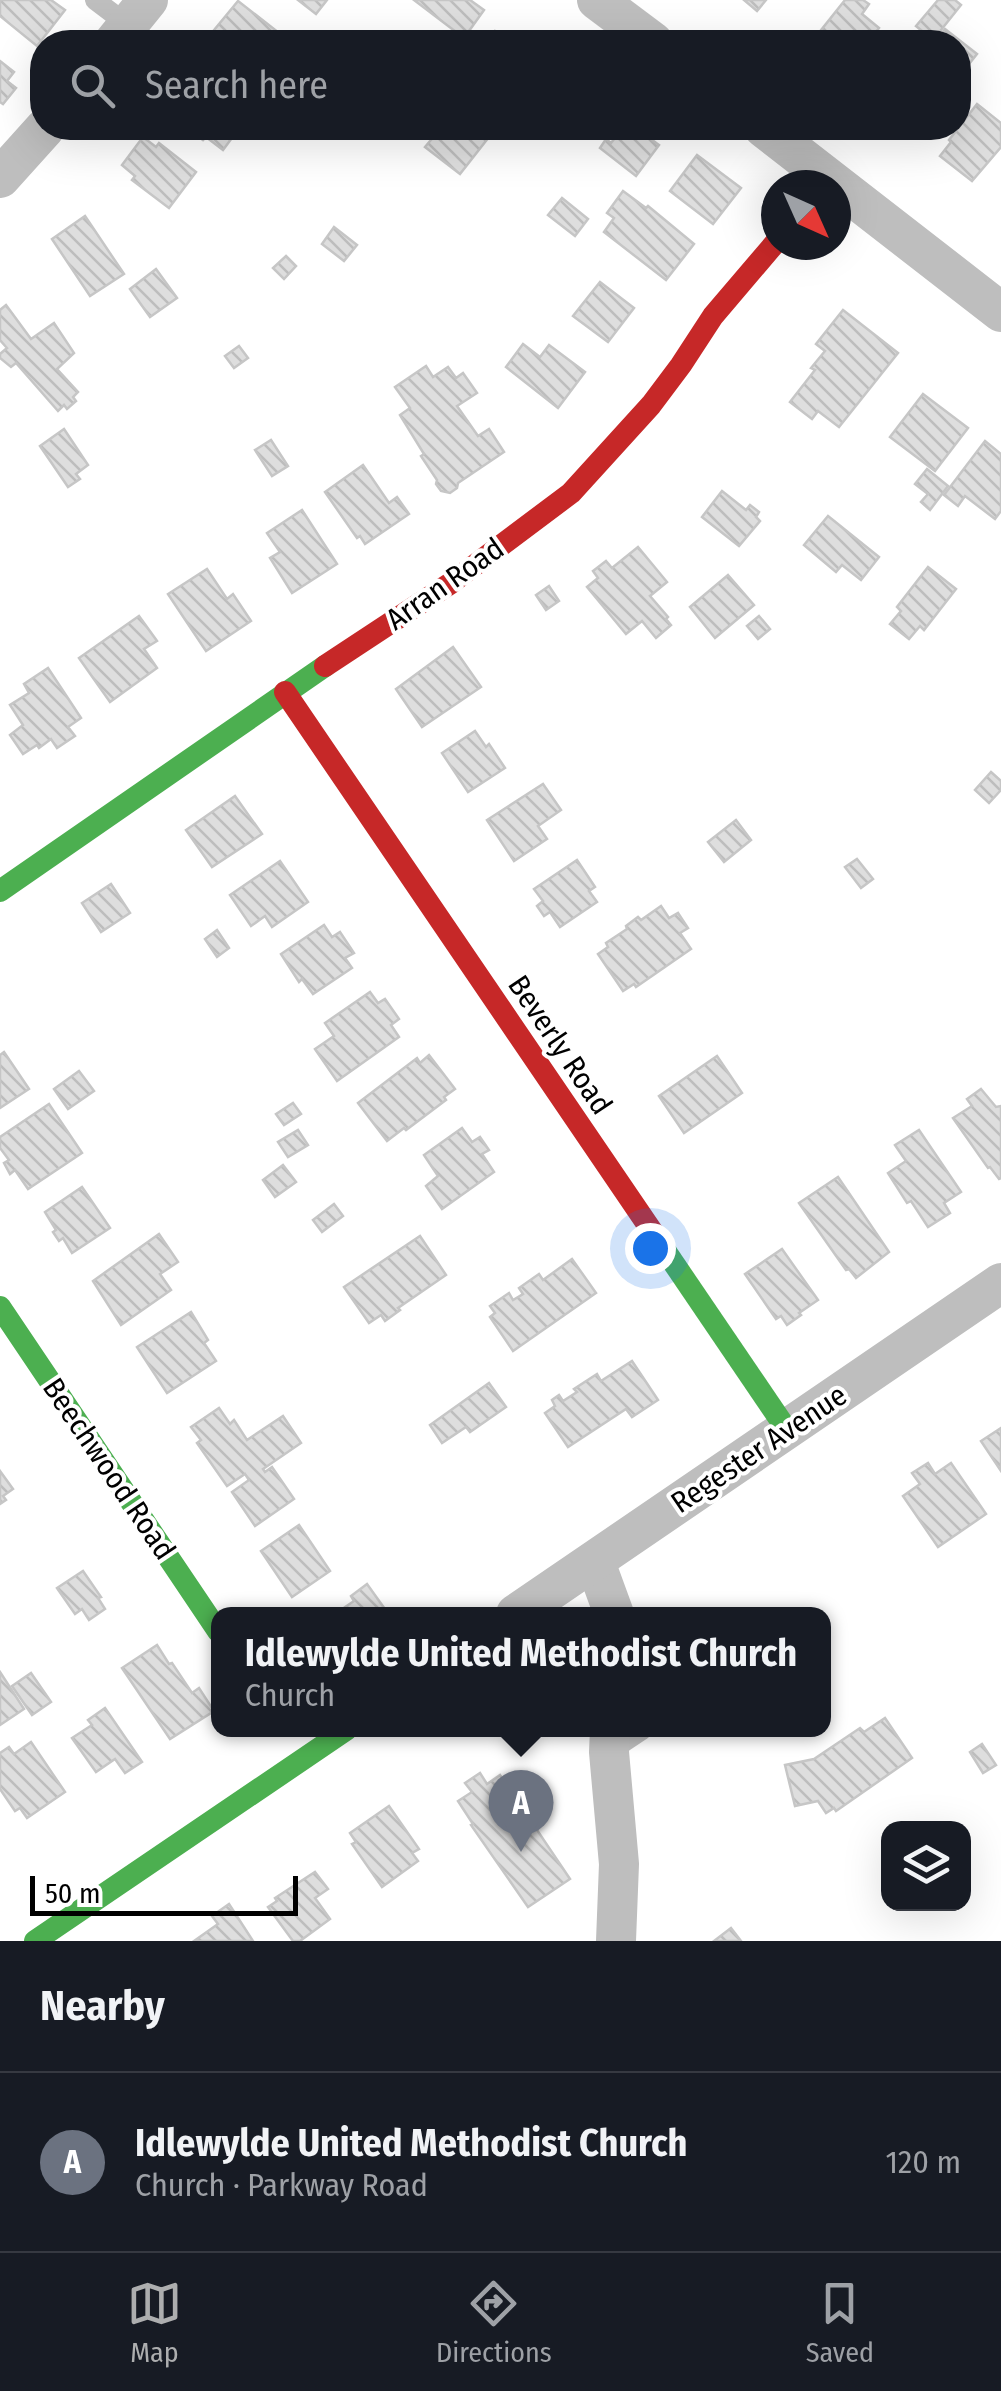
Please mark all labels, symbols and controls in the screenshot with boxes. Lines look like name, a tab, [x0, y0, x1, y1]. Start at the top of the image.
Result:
search box	[30, 30, 971, 140]
icon: search	[65, 58, 120, 113]
text: Search here	[145, 62, 328, 108]
north arrow	[761, 170, 851, 260]
street label: Arran Road	[379, 530, 511, 638]
street label: Beverly Road	[500, 969, 620, 1121]
your location	[625, 1223, 676, 1274]
street label: Beechwood Road	[35, 1371, 183, 1567]
street label: Regester Avenue	[664, 1377, 854, 1521]
popup	[211, 1607, 831, 1737]
text: Idlewylde United Methodist Church	[245, 1630, 797, 1676]
text: Church	[245, 1676, 335, 1714]
pin: A	[488, 1770, 554, 1852]
map controls	[881, 1821, 971, 1911]
button: layers	[881, 1821, 971, 1911]
scale bar	[30, 1871, 298, 1916]
text: 50 m	[45, 1877, 101, 1910]
text: Nearby	[40, 1981, 165, 2031]
text: Idlewylde United Methodist Church	[135, 2120, 687, 2166]
text: A	[64, 2143, 81, 2181]
text: 120 m	[886, 2143, 961, 2181]
text: Church · Parkway Road	[135, 2166, 428, 2204]
tab: Map	[127, 2276, 182, 2369]
tab: Directions	[436, 2276, 552, 2369]
tab: Saved	[806, 2276, 874, 2369]

